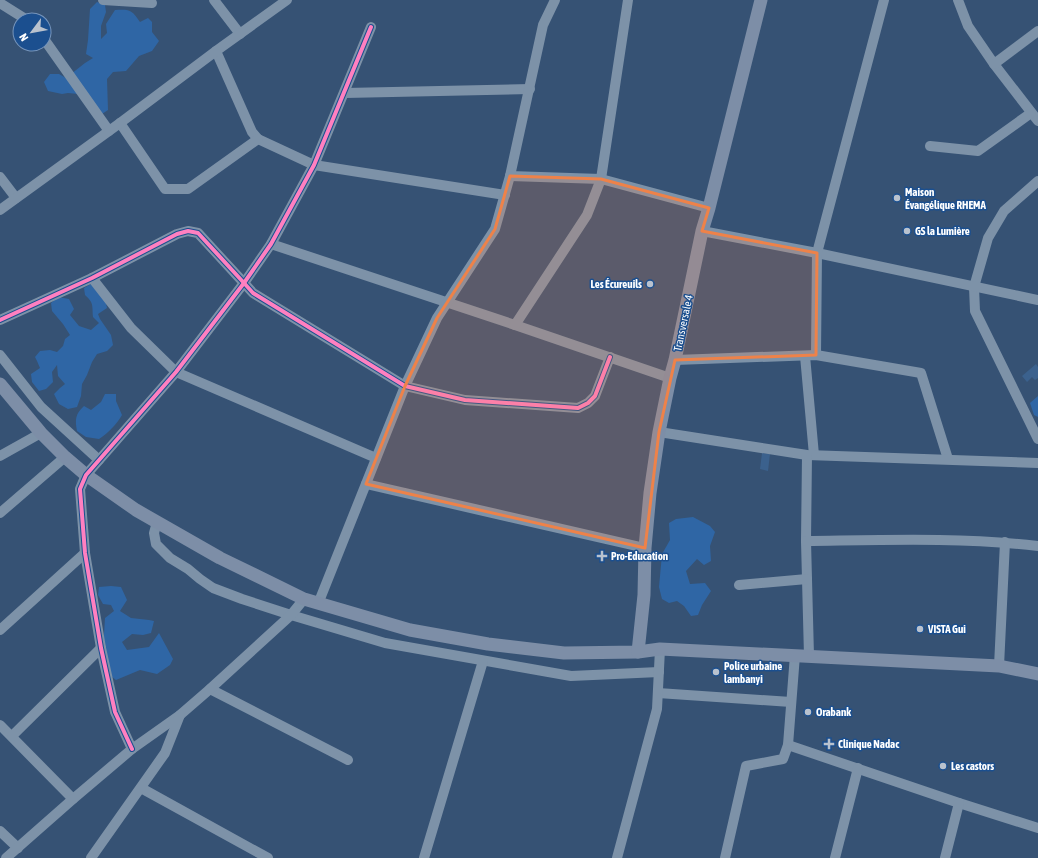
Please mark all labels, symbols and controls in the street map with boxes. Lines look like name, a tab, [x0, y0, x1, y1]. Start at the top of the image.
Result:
north arrow	[12, 12, 52, 52]
text: N	[17, 31, 30, 43]
place label: Maison Évangélique RHEMA	[905, 186, 986, 211]
marker: Maison Évangélique RHEMA	[892, 193, 902, 203]
place label: GS la Lumière	[915, 225, 970, 237]
marker: GS la Lumière	[902, 226, 912, 236]
place label: Les Écureuils	[590, 278, 642, 290]
marker: Les Écureuils	[645, 279, 655, 289]
street label: Transversale 4	[671, 294, 695, 352]
marker: Pro-Education	[596, 550, 608, 562]
place label: Pro-Education	[611, 550, 668, 562]
place label: VISTA Gui	[927, 623, 966, 635]
marker: VISTA Gui	[915, 624, 925, 634]
place label: Police urbaine lambanyi	[724, 660, 782, 685]
marker: Police urbaine lambanyi	[711, 667, 721, 677]
place label: Orabank	[816, 706, 851, 718]
marker: Orabank	[803, 707, 813, 717]
marker: Clinique Nadac	[823, 738, 835, 750]
place label: Clinique Nadac	[838, 738, 900, 750]
place label: Les castors	[951, 760, 994, 772]
marker: Les castors	[938, 761, 948, 771]

